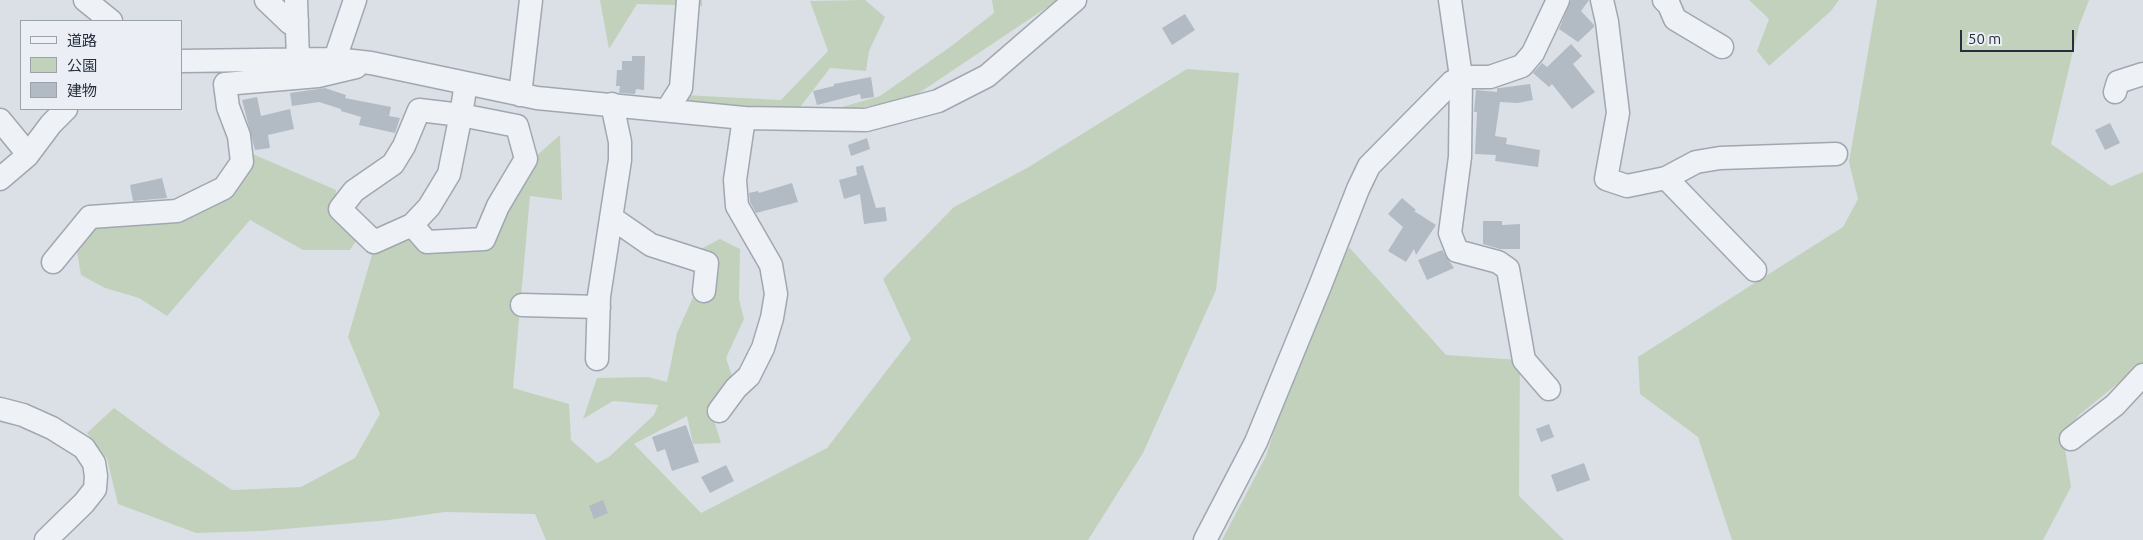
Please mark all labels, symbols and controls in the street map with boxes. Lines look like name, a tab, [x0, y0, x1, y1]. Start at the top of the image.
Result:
legend	[20, 20, 182, 110]
scale bar	[1963, 20, 2077, 52]
text: 50 m	[1968, 30, 2001, 47]
text: 道路	[67, 32, 97, 49]
text: 公園	[67, 57, 97, 74]
text: 建物	[67, 82, 97, 99]

